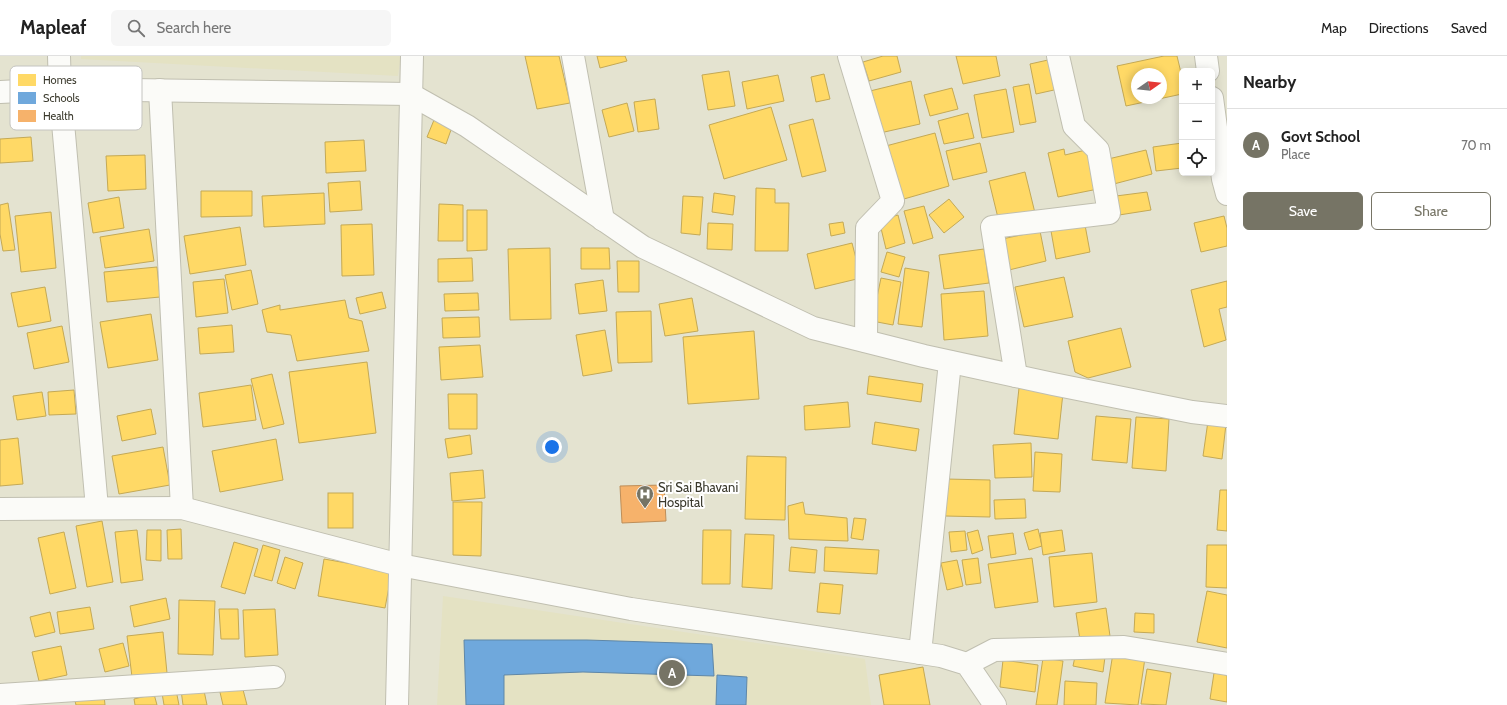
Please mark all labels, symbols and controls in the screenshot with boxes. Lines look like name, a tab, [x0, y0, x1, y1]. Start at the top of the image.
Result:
search box	[111, 10, 391, 46]
text: Mapleaf	[20, 16, 87, 39]
icon: search	[125, 17, 147, 39]
text: Search here	[157, 19, 231, 37]
text: Map	[1321, 19, 1347, 37]
text: Directions	[1369, 19, 1429, 37]
text: Saved	[1451, 19, 1487, 37]
legend	[10, 66, 142, 130]
north arrow	[1131, 68, 1167, 104]
map controls	[1179, 68, 1215, 176]
button: +	[1179, 68, 1215, 104]
text: Nearby	[1243, 72, 1296, 92]
text: Homes	[43, 73, 77, 87]
text: Schools	[43, 91, 80, 105]
button: −	[1179, 104, 1215, 140]
text: Health	[43, 109, 74, 123]
text: Govt School	[1281, 128, 1360, 146]
text: A	[1252, 137, 1260, 153]
text: 70 m	[1461, 137, 1491, 153]
button: locate	[1179, 140, 1215, 176]
text: Place	[1281, 146, 1310, 162]
button: Save	[1243, 192, 1363, 230]
button: Share	[1371, 192, 1491, 230]
your location	[542, 437, 562, 457]
place label: Sri Sai Bhavani Hospital	[658, 479, 738, 510]
hospital icon: Sri Sai Bhavani Hospital	[635, 484, 655, 509]
pin: A	[659, 658, 685, 688]

